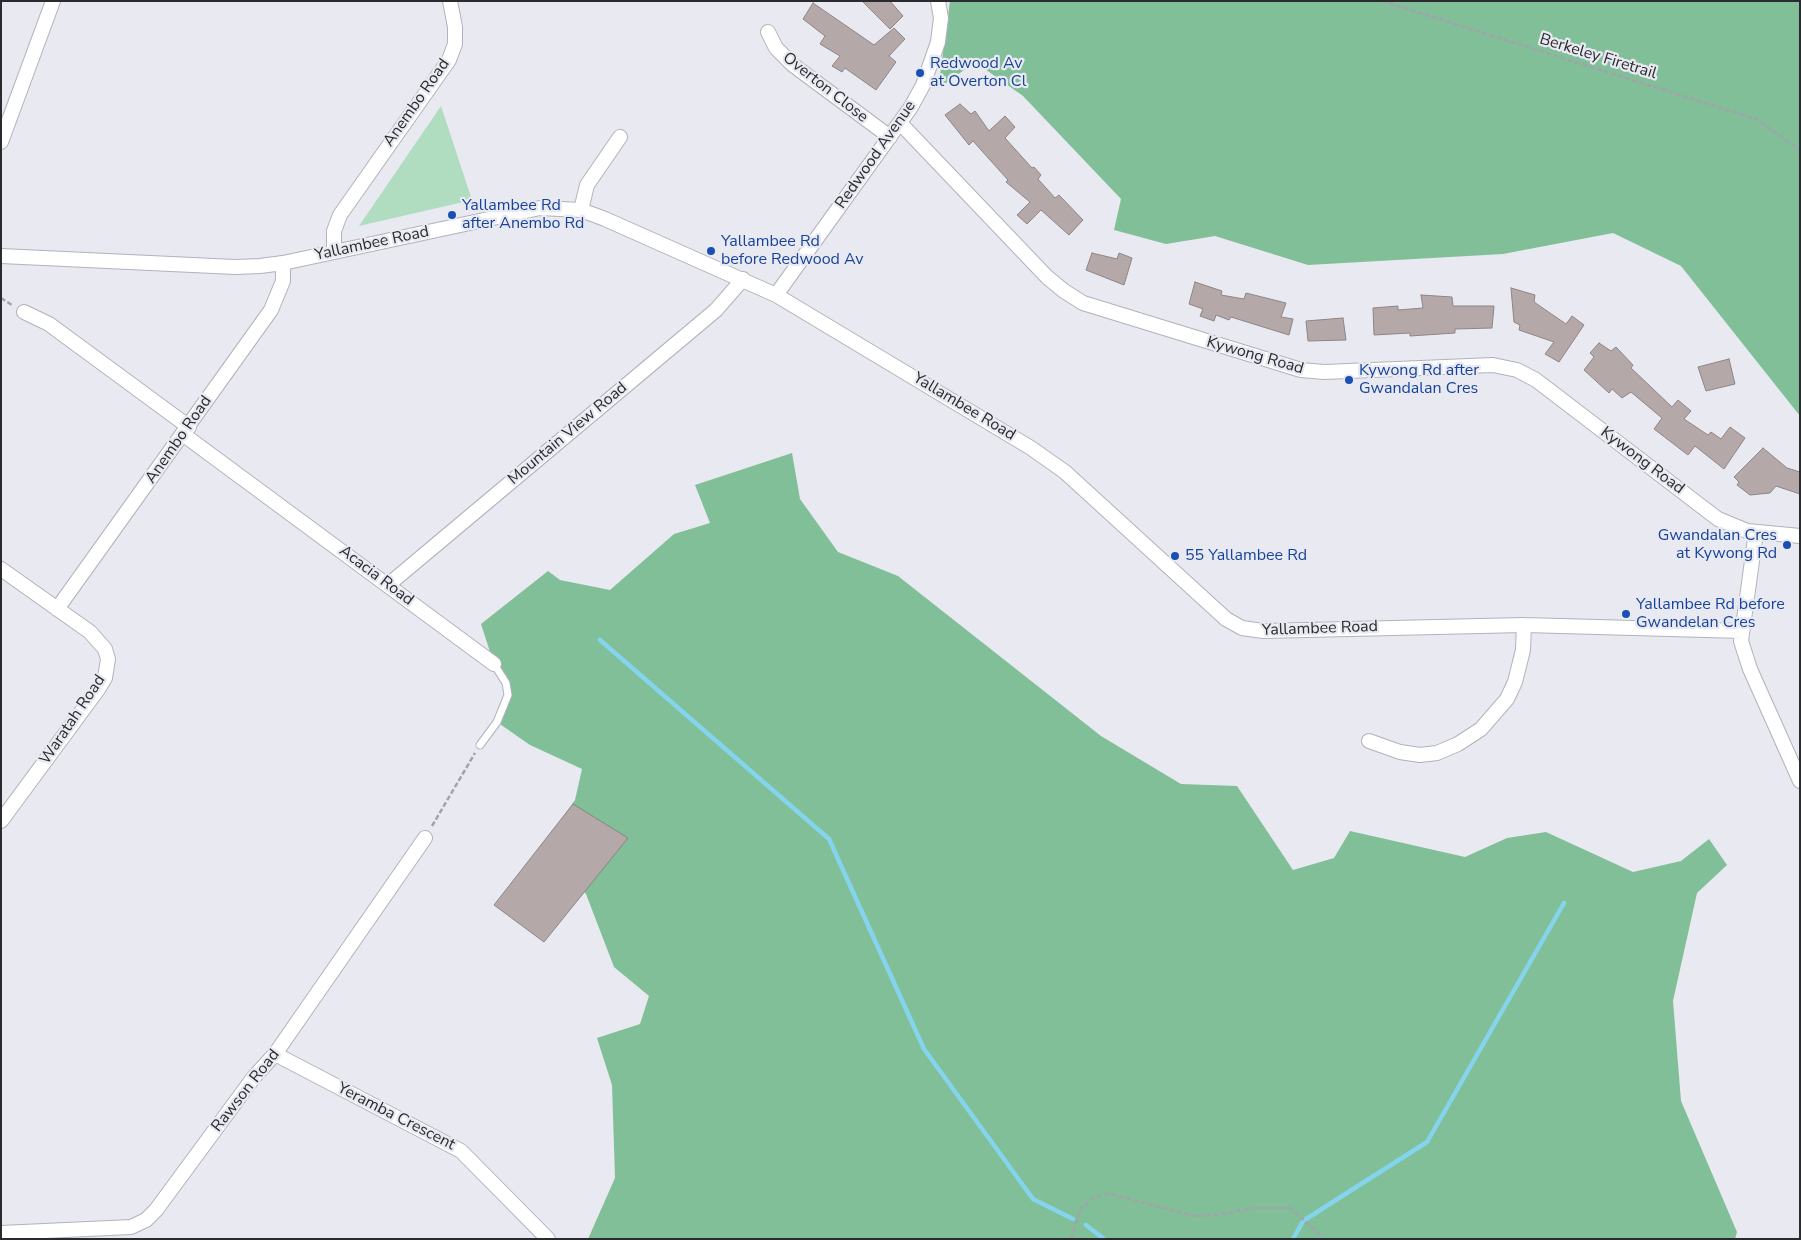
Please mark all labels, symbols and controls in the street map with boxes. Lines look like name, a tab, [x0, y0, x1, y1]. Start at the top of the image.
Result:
street label: Berkeley Firetrail	[1537, 30, 1659, 84]
street label: Overton Close	[778, 49, 872, 127]
place label: Redwood Av at Overton Cl	[930, 54, 1026, 92]
street label: Anembo Road	[380, 56, 454, 150]
marker: Redwood Av at Overton Cl	[914, 67, 926, 79]
street label: Redwood Avenue	[832, 97, 920, 213]
place label: Yallambee Rd after Anembo Rd	[462, 196, 584, 234]
marker: Yallambee Rd after Anembo Rd	[446, 209, 458, 221]
street label: Yallambee Road	[313, 223, 431, 265]
place label: Yallambee Rd before Redwood Av	[721, 232, 863, 270]
marker: Yallambee Rd before Redwood Av	[705, 245, 717, 257]
street label: Kywong Road	[1204, 333, 1306, 379]
place label: Kywong Rd after Gwandalan Cres	[1359, 361, 1479, 399]
street label: Yallambee Road	[909, 369, 1019, 445]
marker: Kywong Rd after Gwandalan Cres	[1343, 374, 1355, 386]
street label: Mountain View Road	[505, 379, 631, 489]
street label: Anembo Road	[142, 393, 216, 487]
street label: Kywong Road	[1596, 423, 1688, 499]
place label: Gwandalan Cres at Kywong Rd	[1658, 526, 1777, 564]
marker: Gwandalan Cres at Kywong Rd	[1781, 539, 1793, 551]
street label: Acacia Road	[335, 542, 417, 610]
place label: 55 Yallambee Rd	[1185, 546, 1307, 566]
marker: 55 Yallambee Rd	[1169, 550, 1181, 562]
place label: Yallambee Rd before Gwandelan Cres	[1636, 595, 1785, 633]
marker: Yallambee Rd before Gwandelan Cres	[1620, 608, 1632, 620]
street label: Yallambee Road	[1262, 617, 1378, 641]
street label: Waratah Road	[36, 672, 110, 768]
street label: Rawson Road	[208, 1046, 284, 1136]
street label: Yeramba Crescent	[334, 1079, 458, 1155]

